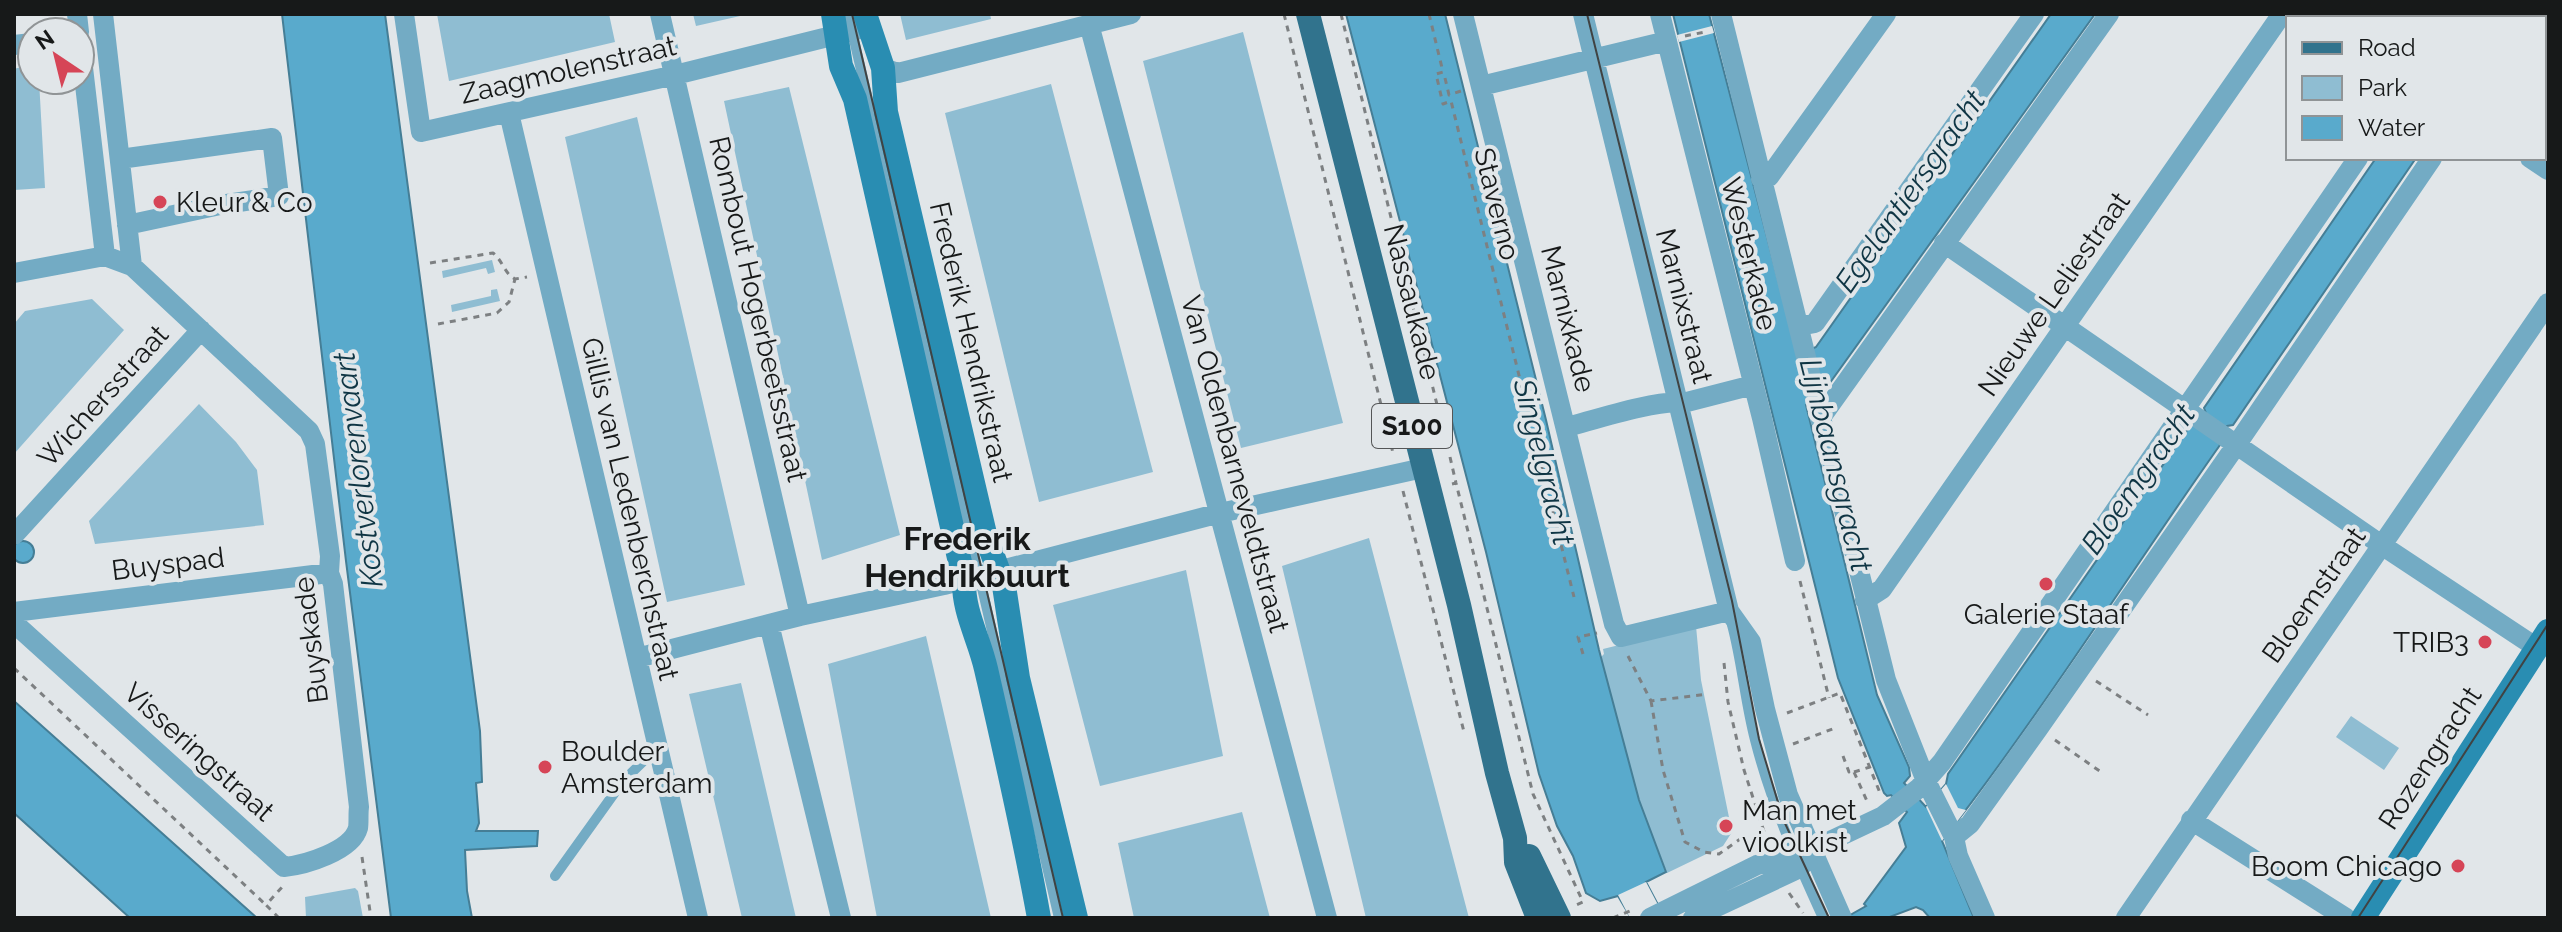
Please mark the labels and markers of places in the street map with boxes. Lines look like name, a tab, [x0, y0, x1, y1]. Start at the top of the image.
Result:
place label: Kleur & Co	[176, 186, 313, 219]
marker: Kleur & Co	[151, 193, 169, 211]
marker: Galerie Staaf	[2037, 575, 2055, 593]
place label: Galerie Staaf	[1964, 598, 2130, 631]
place label: TRIB3	[2393, 626, 2469, 659]
marker: TRIB3	[2476, 633, 2494, 651]
place label: Boulder Amsterdam	[561, 735, 713, 800]
marker: Boulder Amsterdam	[536, 758, 554, 776]
place label: Man met vioolkist	[1742, 794, 1857, 859]
marker: Man met vioolkist	[1717, 817, 1735, 835]
place label: Boom Chicago	[2251, 850, 2442, 883]
marker: Boom Chicago	[2449, 857, 2467, 875]

